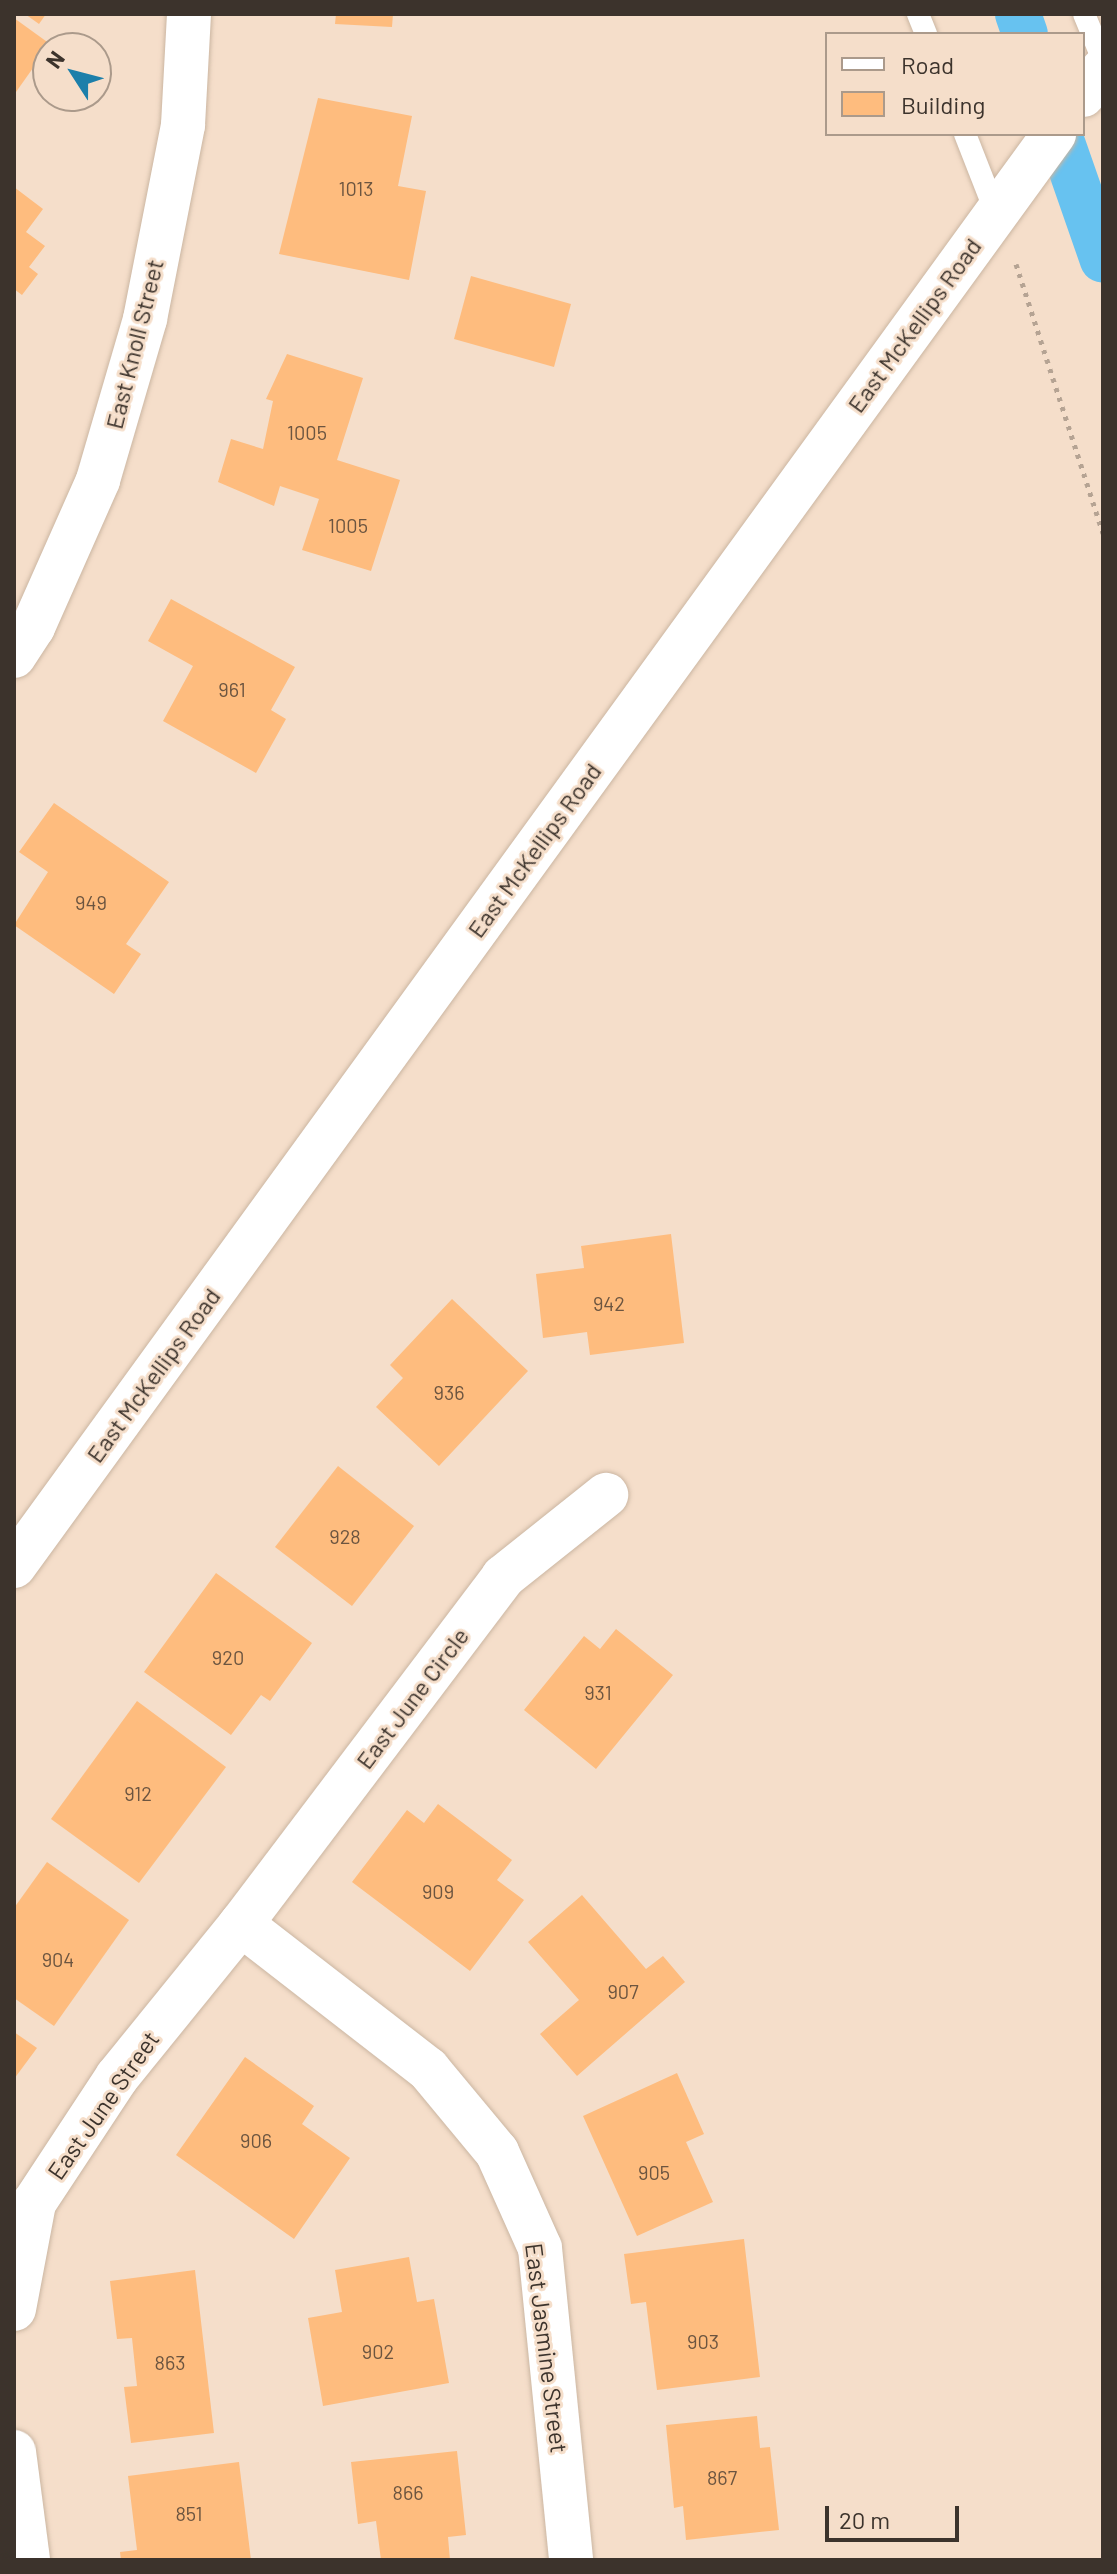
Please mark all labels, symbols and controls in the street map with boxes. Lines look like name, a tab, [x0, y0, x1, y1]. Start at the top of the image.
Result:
north arrow	[32, 32, 112, 112]
legend	[825, 32, 1085, 136]
text: N	[39, 46, 69, 73]
text: Road	[901, 50, 954, 79]
text: Building	[901, 90, 985, 119]
house number: 1013	[338, 176, 374, 200]
street label: East McKellips Road	[841, 232, 987, 418]
street label: East Knoll Street	[99, 256, 169, 432]
house number: 1005	[287, 420, 327, 444]
house number: 1005	[328, 513, 368, 537]
house number: 961	[218, 677, 246, 701]
street label: East McKellips Road	[461, 757, 607, 943]
house number: 949	[75, 890, 107, 914]
street label: East McKellips Road	[80, 1282, 226, 1468]
house number: 942	[593, 1291, 625, 1315]
house number: 936	[433, 1380, 465, 1404]
house number: 928	[329, 1524, 361, 1548]
street label: East June Circle	[350, 1622, 474, 1774]
house number: 920	[212, 1645, 244, 1669]
house number: 931	[584, 1680, 612, 1704]
house number: 912	[124, 1781, 152, 1805]
house number: 909	[422, 1879, 454, 1903]
house number: 904	[42, 1947, 74, 1971]
house number: 907	[607, 1979, 639, 2003]
street label: East June Street	[41, 2025, 165, 2185]
house number: 906	[240, 2128, 272, 2152]
house number: 905	[638, 2160, 670, 2184]
street label: East Jasmine Street	[520, 2241, 574, 2455]
house number: 903	[687, 2329, 719, 2353]
house number: 902	[362, 2339, 394, 2363]
house number: 863	[154, 2350, 186, 2374]
house number: 867	[707, 2465, 737, 2489]
house number: 866	[392, 2480, 424, 2504]
scale bar	[829, 2490, 963, 2540]
house number: 851	[175, 2501, 203, 2525]
text: 20 m	[839, 2505, 890, 2534]

